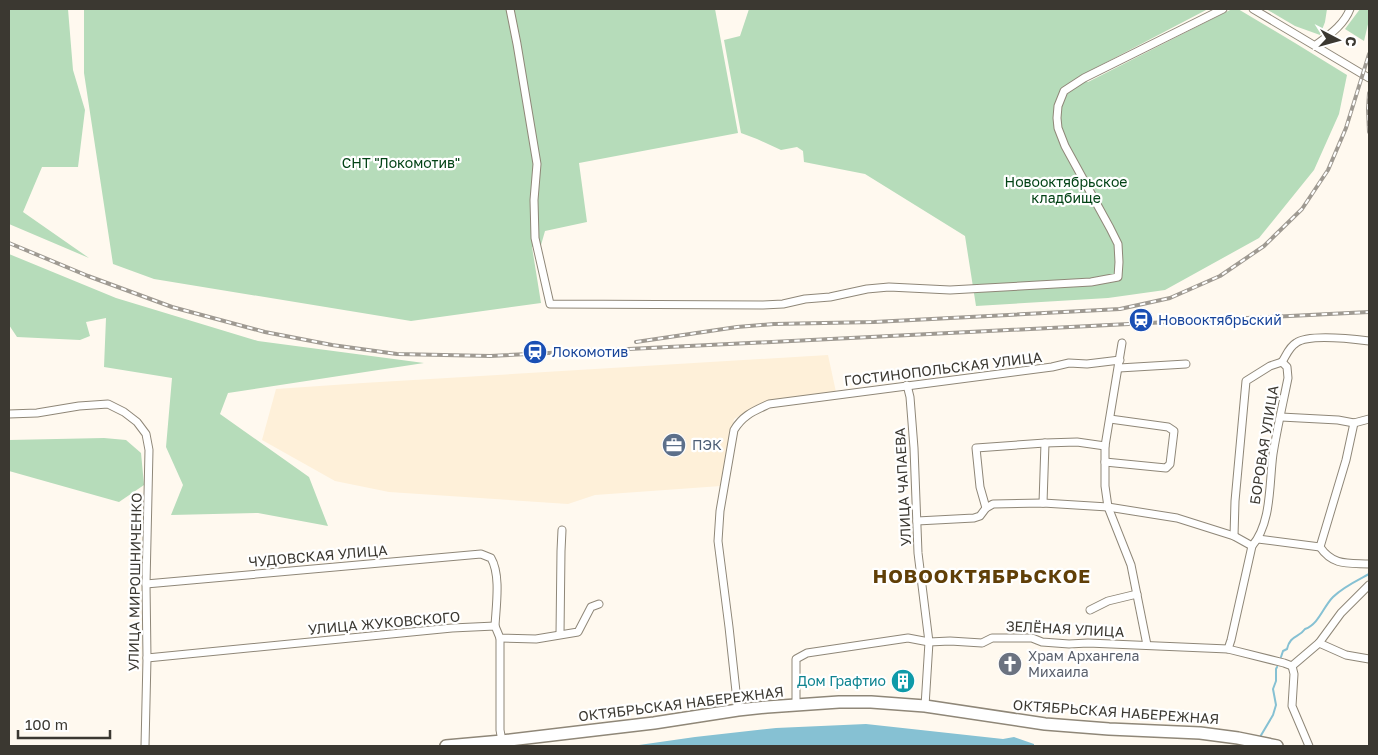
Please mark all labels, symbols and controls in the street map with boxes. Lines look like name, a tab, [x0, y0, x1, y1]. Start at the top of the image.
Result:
north arrow	[1313, 15, 1363, 65]
text: С	[1342, 36, 1360, 47]
park label: СНТ "Локомотив"	[342, 154, 460, 171]
park label: Новооктябрьское кладбище	[1005, 173, 1127, 206]
station icon: Новооктябрьский	[1128, 307, 1154, 333]
place label: Новооктябрьский	[1158, 311, 1282, 328]
station icon: Локомотив	[522, 339, 548, 365]
place label: Локомотив	[552, 343, 628, 360]
street label: ГОСТИНОПОЛЬСКАЯ УЛИЦА	[843, 348, 1043, 389]
street label: БОРОВАЯ УЛИЦА	[1246, 383, 1281, 506]
street label: УЛИЦА ЧАПАЕВА	[891, 427, 914, 547]
office icon: ПЭК	[661, 432, 687, 458]
place label: ПЭК	[692, 436, 722, 453]
street label: УЛИЦА МИРОШНИЧЕНКО	[124, 492, 145, 671]
street label: ЧУДОВСКАЯ УЛИЦА	[248, 541, 389, 570]
district label: НОВООКТЯБРЬСКОЕ	[873, 564, 1091, 587]
street label: УЛИЦА ЖУКОВСКОГО	[307, 607, 461, 638]
street label: ЗЕЛЁНАЯ УЛИЦА	[1005, 617, 1125, 640]
place label: Храм Архангела Михаила	[1028, 647, 1139, 680]
church icon: Храм Архангела Михаила	[997, 651, 1023, 677]
building icon: Дом Графтио	[890, 668, 916, 694]
place label: Дом Графтио	[797, 672, 886, 689]
street label: ОКТЯБРЬСКАЯ НАБЕРЕЖНАЯ	[577, 682, 785, 725]
street label: ОКТЯБРЬСКАЯ НАБЕРЕЖНАЯ	[1012, 696, 1220, 727]
scale bar	[18, 708, 110, 740]
text: 100 m	[25, 715, 68, 733]

